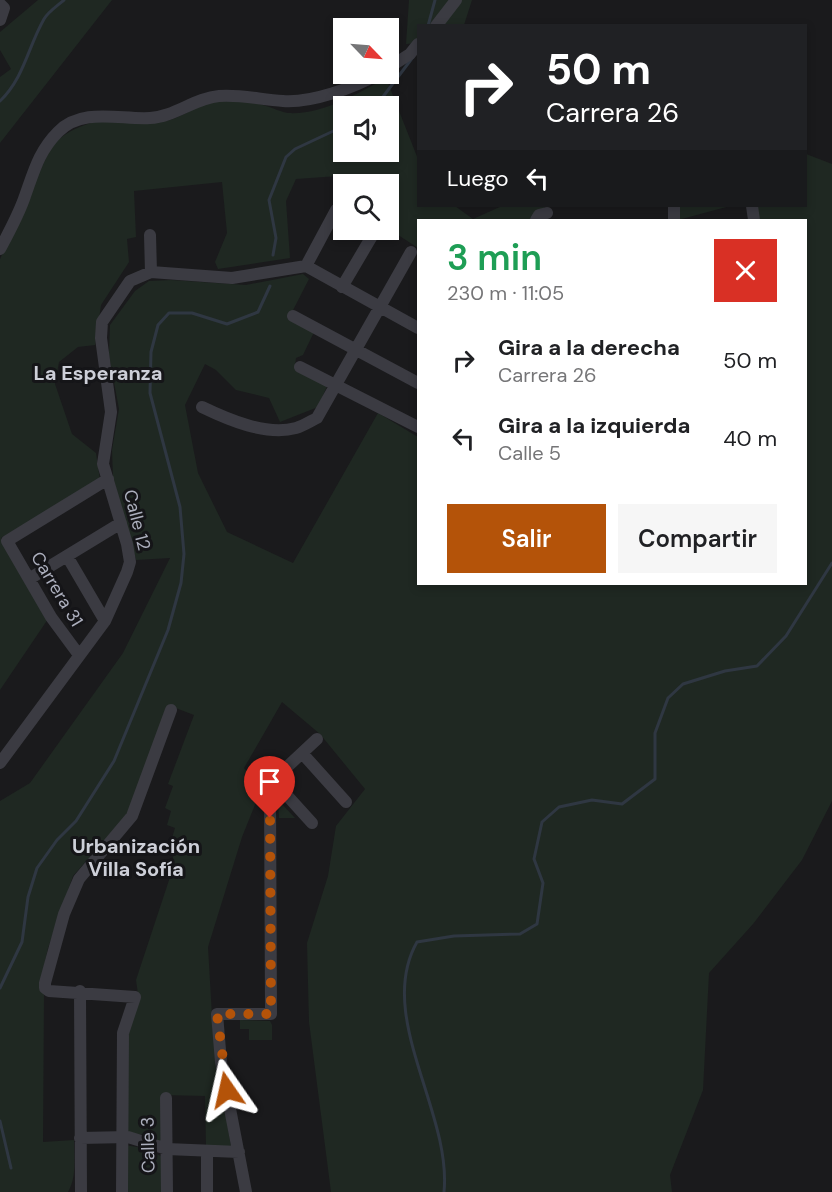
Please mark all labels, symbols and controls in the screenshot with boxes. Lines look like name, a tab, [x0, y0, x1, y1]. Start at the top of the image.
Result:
north arrow	[333, 18, 399, 84]
map controls	[333, 18, 399, 240]
text: 50 m	[546, 42, 651, 97]
icon: right	[447, 48, 525, 126]
text: Carrera 26	[546, 95, 679, 130]
button: sound	[333, 96, 399, 162]
icon: left	[521, 162, 554, 195]
text: Luego	[447, 164, 509, 193]
button: search	[333, 174, 399, 240]
text: 3 min	[447, 234, 542, 281]
button: close	[714, 239, 777, 302]
text: 230 m · 11:05	[447, 280, 564, 306]
text: Gira a la derecha	[498, 333, 680, 362]
icon: right	[447, 344, 480, 377]
text: 50 m	[723, 346, 777, 375]
district label: La Esperanza	[34, 360, 162, 386]
text: Carrera 26	[498, 362, 597, 388]
text: Gira a la izquierda	[498, 411, 690, 440]
icon: left	[447, 422, 480, 455]
text: 40 m	[723, 424, 777, 453]
text: Calle 5	[498, 440, 561, 466]
street label: Calle 12	[118, 487, 156, 553]
button: Salir	[447, 504, 606, 573]
button: Compartir	[618, 504, 777, 573]
street label: Carrera 31	[25, 547, 89, 631]
pin	[244, 756, 295, 818]
icon: arrive	[253, 765, 286, 798]
district label: Urbanización Villa Sofía	[72, 833, 200, 882]
position arrow	[195, 1058, 259, 1122]
street label: Calle 3	[136, 1117, 160, 1173]

